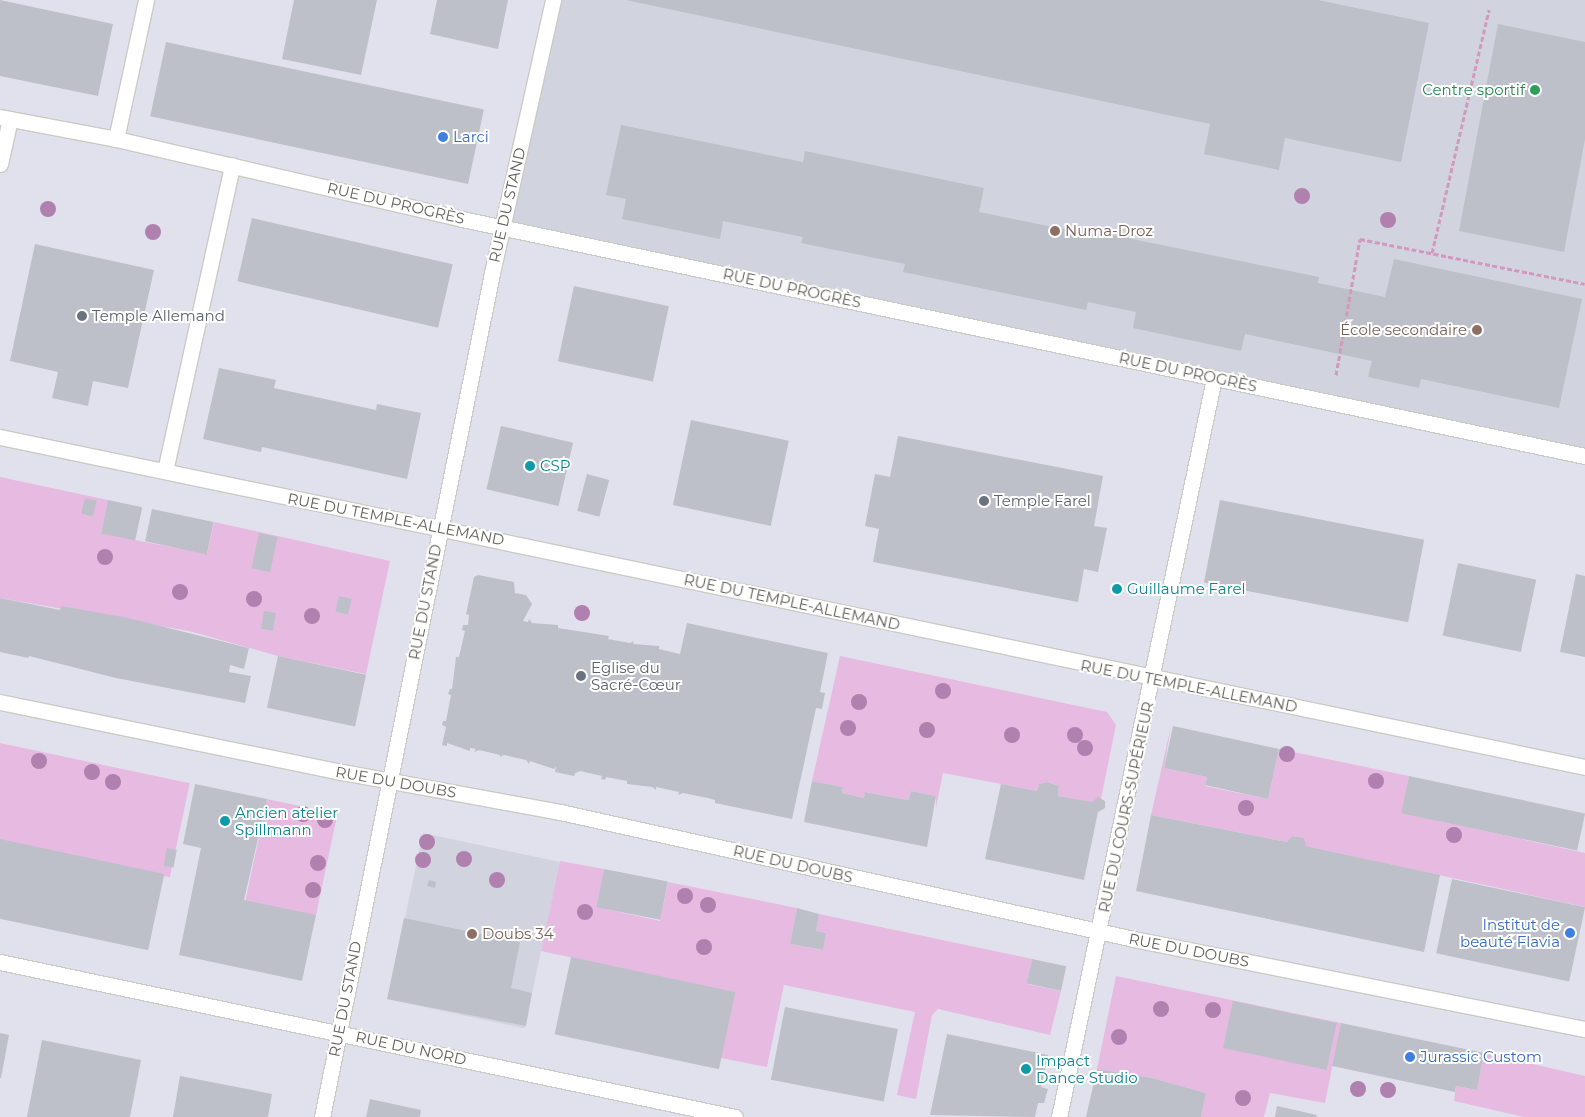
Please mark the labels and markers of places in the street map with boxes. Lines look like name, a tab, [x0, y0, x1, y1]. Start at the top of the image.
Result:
place label: Centre sportif	[1422, 81, 1525, 99]
marker: Centre sportif	[1529, 84, 1541, 96]
place label: Larci	[453, 128, 489, 146]
marker: Larci	[437, 131, 449, 143]
place label: Numa-Droz	[1065, 222, 1153, 240]
marker: Numa-Droz	[1049, 225, 1061, 237]
place label: Temple Allemand	[92, 307, 225, 325]
marker: Temple Allemand	[76, 310, 88, 322]
place label: École secondaire	[1340, 321, 1467, 339]
marker: École secondaire	[1471, 324, 1483, 336]
place label: CSP	[540, 457, 571, 475]
marker: CSP	[524, 460, 536, 472]
place label: Temple Farel	[994, 492, 1091, 510]
marker: Temple Farel	[978, 495, 990, 507]
place label: Guillaume Farel	[1127, 580, 1246, 598]
marker: Guillaume Farel	[1111, 583, 1123, 595]
place label: Eglise du Sacré-Cœur	[591, 658, 681, 693]
marker: Eglise du Sacré-Cœur	[575, 670, 587, 682]
place label: Ancien atelier Spillmann	[235, 803, 338, 838]
marker: Ancien atelier Spillmann	[219, 815, 231, 827]
place label: Institut de beauté Flavia	[1460, 915, 1560, 950]
place label: Doubs 34	[482, 925, 554, 943]
marker: Institut de beauté Flavia	[1564, 927, 1576, 939]
marker: Doubs 34	[466, 928, 478, 940]
place label: Jurassic Custom	[1420, 1048, 1542, 1066]
place label: Impact Dance Studio	[1036, 1051, 1138, 1086]
marker: Jurassic Custom	[1404, 1051, 1416, 1063]
marker: Impact Dance Studio	[1020, 1063, 1032, 1075]

